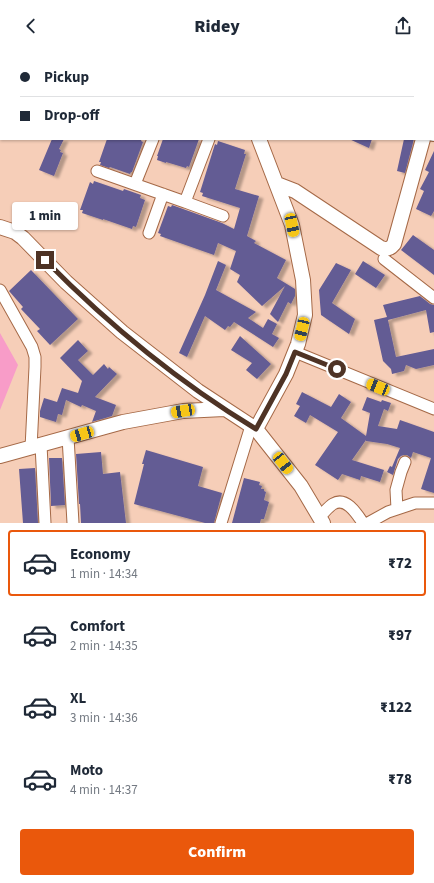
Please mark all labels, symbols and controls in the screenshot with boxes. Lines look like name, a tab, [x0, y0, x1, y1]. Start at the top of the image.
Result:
text: Ridey	[194, 14, 240, 39]
icon: back	[20, 15, 42, 37]
icon: share	[392, 15, 414, 37]
text: Pickup	[44, 67, 89, 88]
text: Drop-off	[44, 105, 99, 126]
callout: 1 min	[12, 202, 78, 230]
text: 1 min	[29, 207, 61, 225]
car	[284, 212, 300, 238]
route end	[36, 251, 54, 269]
car	[293, 316, 311, 342]
route start	[328, 360, 346, 378]
car	[365, 377, 391, 397]
car	[170, 403, 196, 419]
car	[69, 425, 95, 443]
car	[271, 450, 295, 476]
text: Economy	[70, 544, 131, 565]
icon: car	[22, 545, 58, 581]
text: ₹72	[388, 553, 412, 574]
text: 1 min · 14:34	[70, 565, 138, 583]
text: Comfort	[70, 616, 125, 637]
icon: car	[22, 617, 58, 653]
text: ₹97	[388, 625, 412, 646]
text: 2 min · 14:35	[70, 637, 138, 655]
text: XL	[70, 688, 86, 709]
icon: car	[22, 689, 58, 725]
text: ₹122	[380, 697, 412, 718]
text: 3 min · 14:36	[70, 709, 138, 727]
text: Moto	[70, 760, 103, 781]
icon: car	[22, 761, 58, 797]
text: ₹78	[388, 769, 412, 790]
text: 4 min · 14:37	[70, 781, 138, 799]
button: Confirm	[20, 829, 414, 875]

